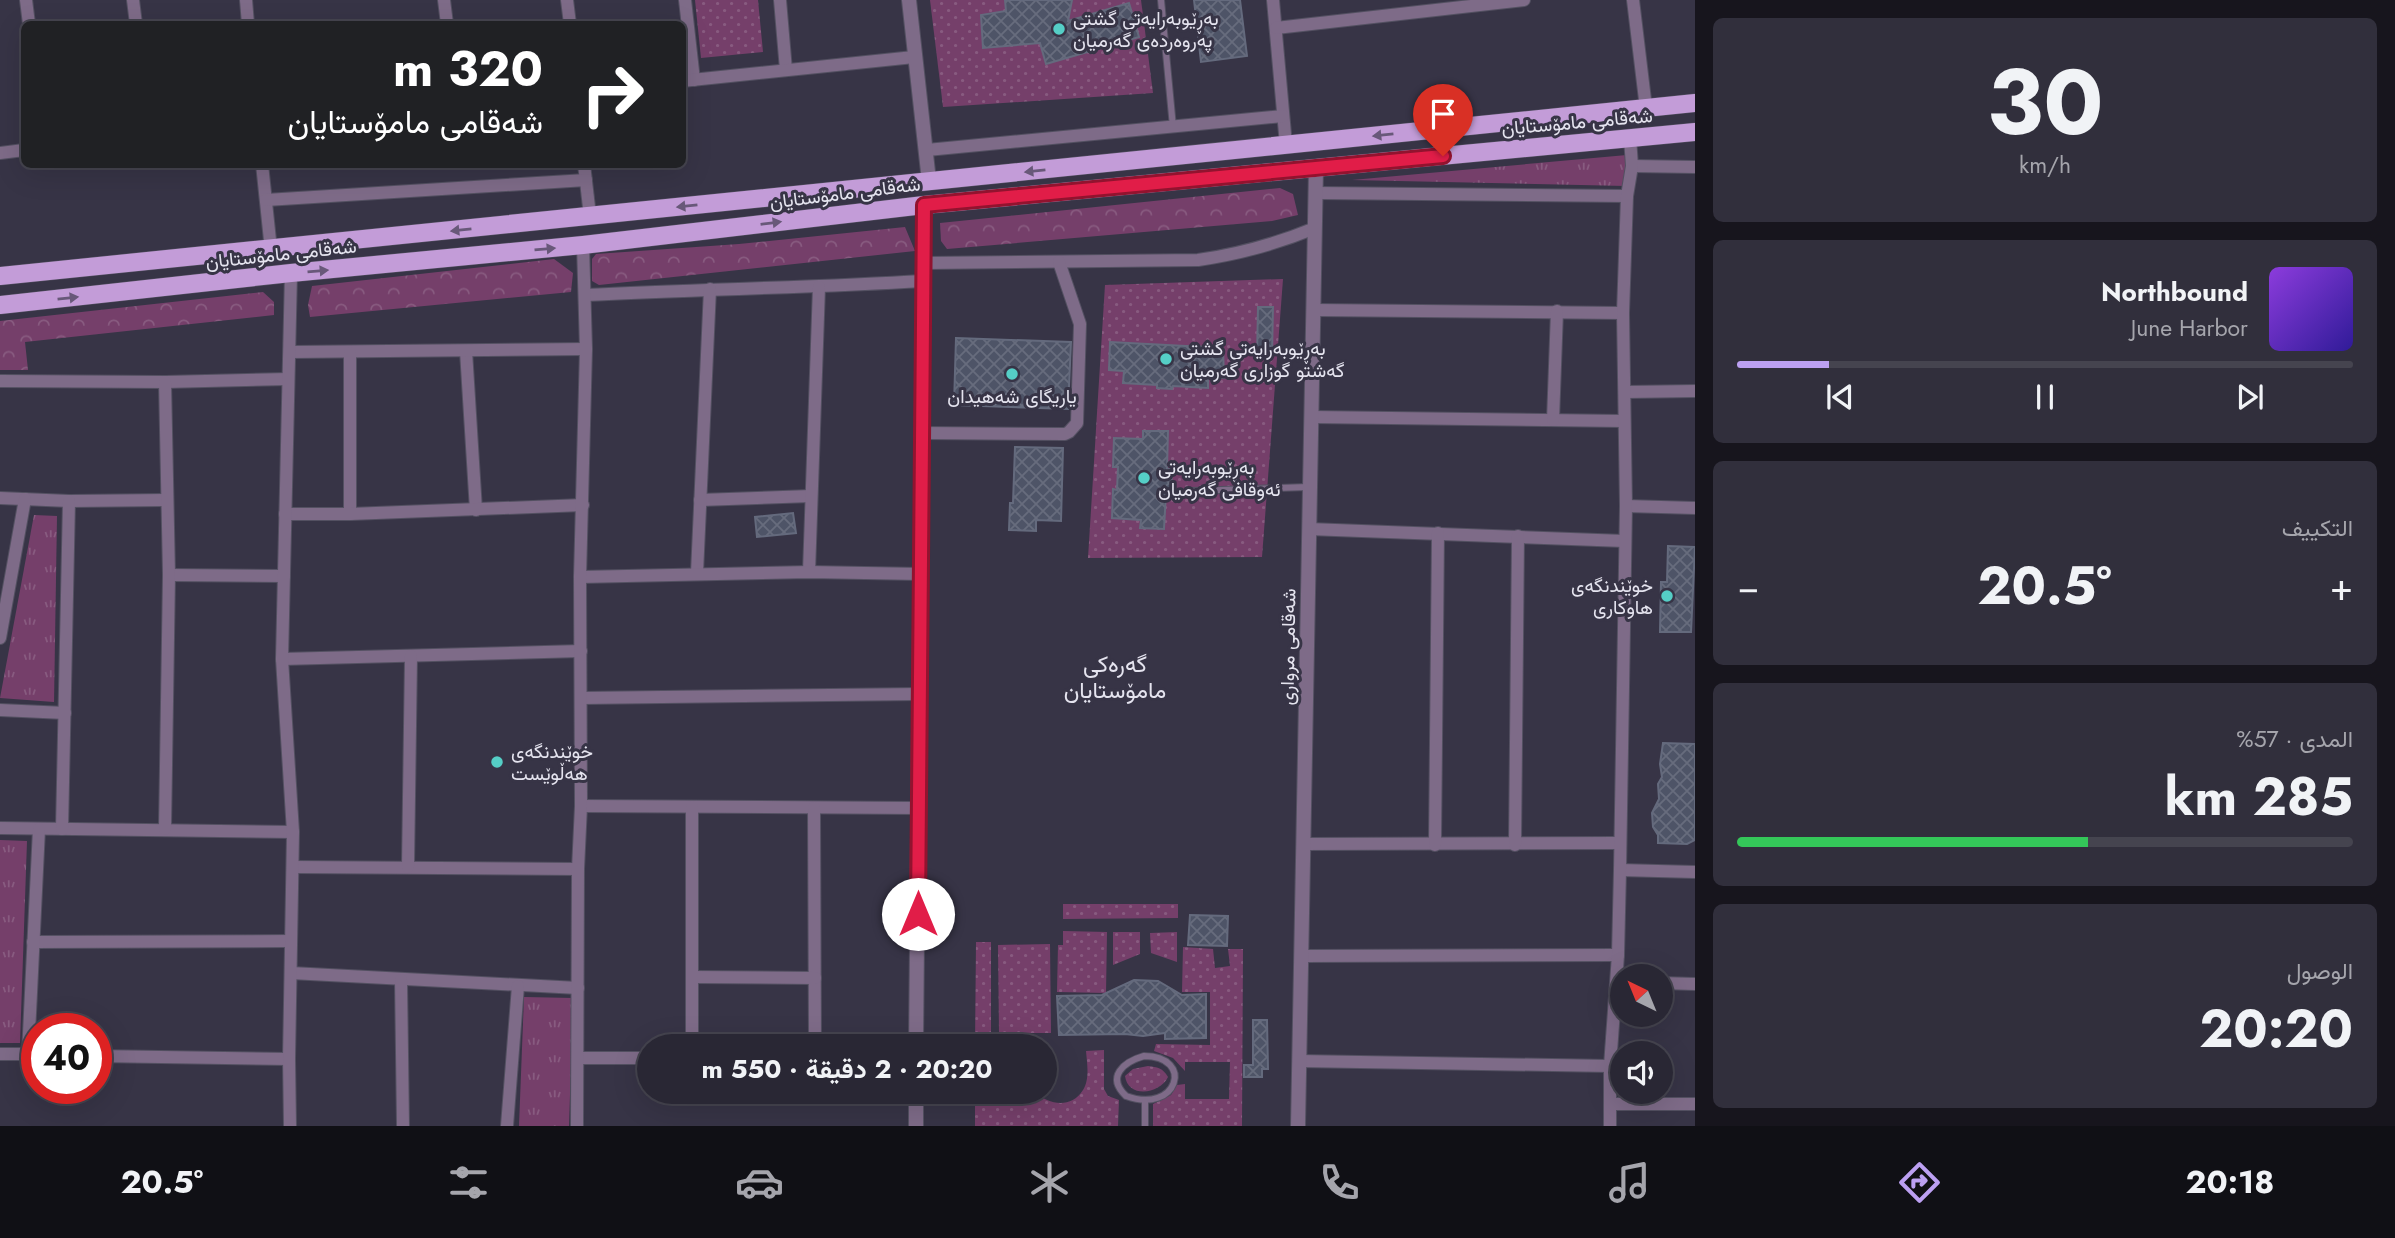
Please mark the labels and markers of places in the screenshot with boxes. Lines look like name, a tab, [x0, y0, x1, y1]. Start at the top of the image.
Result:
place label: بەڕێوبەرایەتی گشتی پەروەردەی گەرمیان	[1073, 5, 1219, 54]
marker: بەڕێوبەرایەتی گشتی پەروەردەی گەرمیان	[1051, 21, 1067, 37]
pin	[1413, 84, 1473, 156]
place label: بەڕێوبەرایەتی گشتی گەشتو گوزاری گەرمیان	[1180, 335, 1345, 384]
marker: بەڕێوبەرایەتی گشتی گەشتو گوزاری گەرمیان	[1158, 351, 1174, 367]
marker: یاریگای شەهیدان	[1004, 366, 1020, 382]
place label: یاریگای شەهیدان	[947, 383, 1077, 410]
place label: بەڕێوبەرایەتی ئەوقافی گەرمیان	[1158, 454, 1281, 503]
marker: بەڕێوبەرایەتی ئەوقافی گەرمیان	[1136, 470, 1152, 486]
place label: خوێندنگەی هاوکاری	[1571, 572, 1653, 621]
marker: خوێندنگەی هاوکاری	[1659, 588, 1675, 604]
place label: خوێندنگەی هەڵوێست	[511, 738, 593, 787]
marker: خوێندنگەی هەڵوێست	[489, 754, 505, 770]

